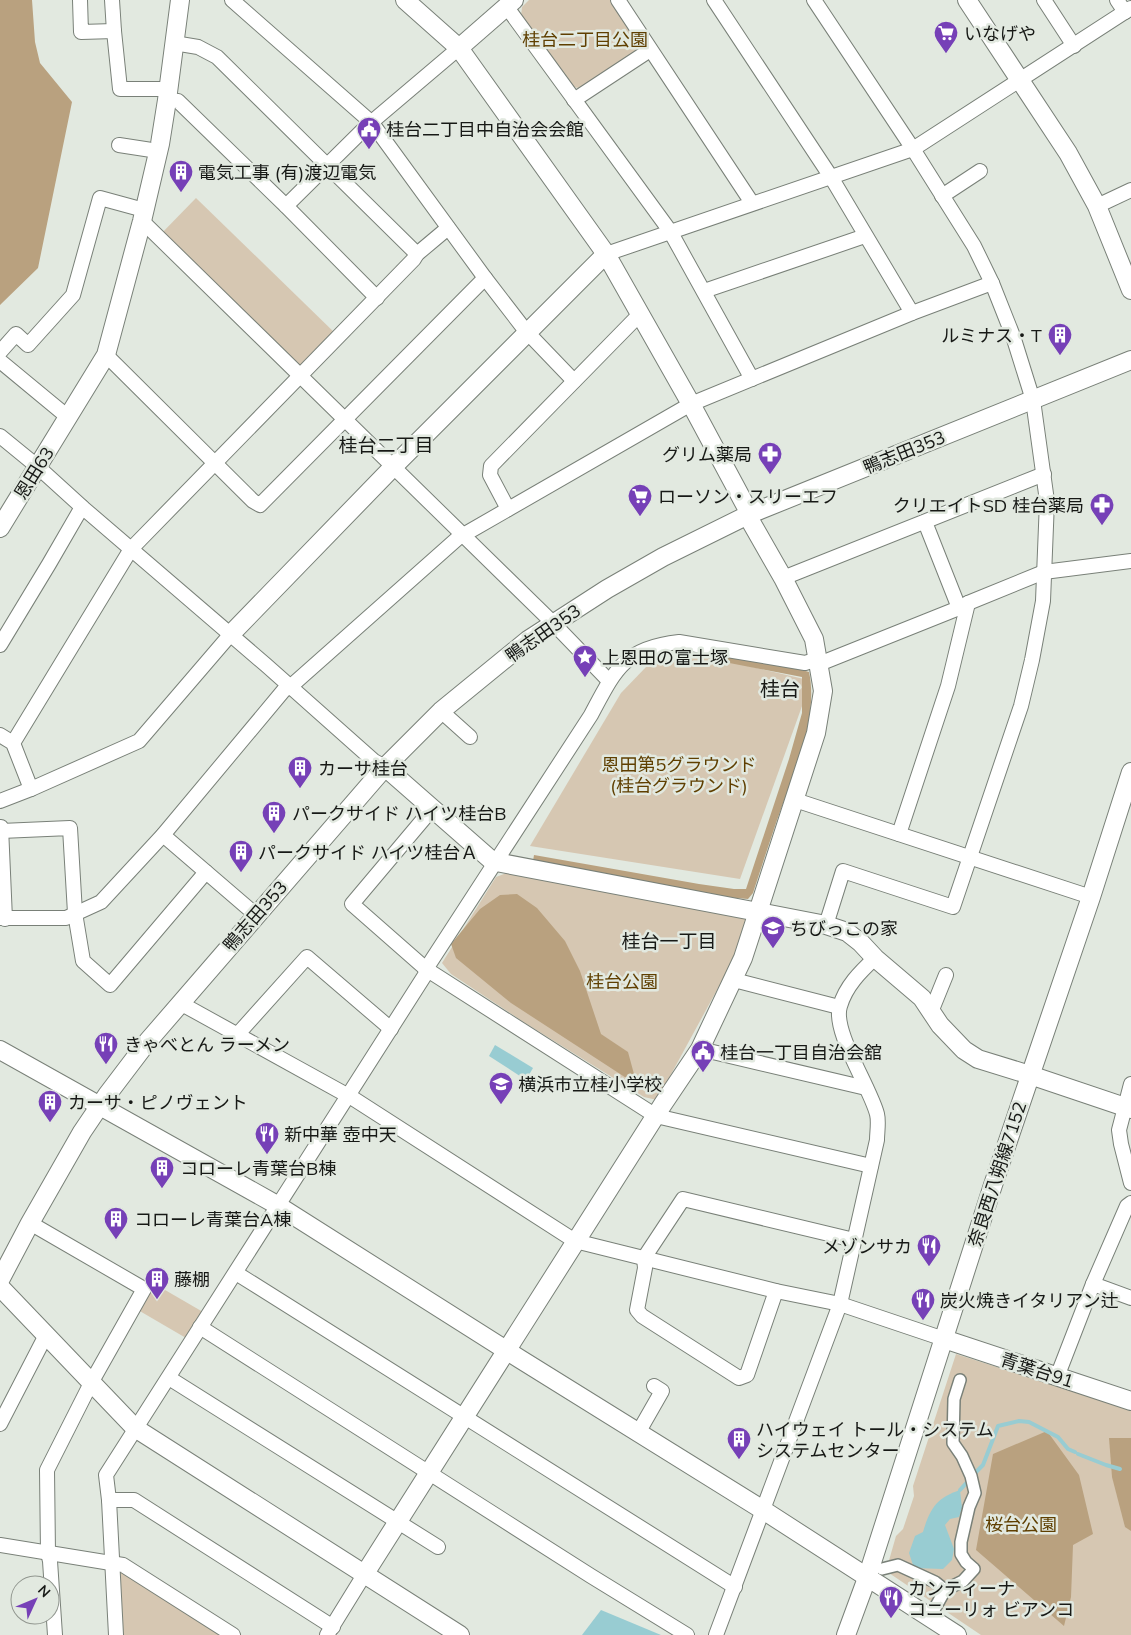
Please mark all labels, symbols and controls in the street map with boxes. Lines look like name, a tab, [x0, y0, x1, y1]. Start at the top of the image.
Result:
supermarket icon: いなげや	[933, 20, 959, 54]
place label: いなげや	[964, 22, 1036, 45]
park label: 桂台二丁目公園	[522, 28, 648, 51]
public building icon: 桂台二丁目中自治会会館	[356, 116, 382, 150]
place label: 桂台二丁目中自治会会館	[386, 118, 584, 141]
building icon: 電気工事 (有)渡辺電気	[168, 159, 194, 193]
place label: 電気工事 (有)渡辺電気	[198, 161, 376, 184]
building icon: ルミナス・T	[1047, 322, 1073, 356]
place label: ルミナス・T	[941, 324, 1042, 347]
street label: 鴨志田353	[860, 425, 948, 479]
district label: 桂台二丁目	[338, 433, 434, 457]
pharmacy icon: グリム薬局	[757, 441, 783, 475]
street label: 恩田63	[9, 442, 59, 504]
place label: グリム薬局	[662, 443, 752, 466]
supermarket icon: ローソン・スリーエフ	[627, 483, 653, 517]
place label: ローソン・スリーエフ	[658, 485, 838, 508]
pharmacy icon: クリエイトSD 桂台薬局	[1089, 492, 1115, 526]
place label: クリエイトSD 桂台薬局	[893, 494, 1084, 517]
street label: 鴨志田353	[501, 599, 585, 667]
place icon: 上恩田の富士塚	[572, 644, 598, 678]
place label: 上恩田の富士塚	[602, 646, 728, 669]
district label: 桂台	[760, 676, 800, 701]
park label: 恩田第5グラウンド (桂台グラウンド)	[602, 753, 756, 797]
building icon: カーサ桂台	[287, 755, 313, 789]
place label: カーサ桂台	[318, 757, 408, 780]
building icon: パークサイド ハイツ桂台B	[261, 800, 287, 834]
place label: パークサイド ハイツ桂台B	[292, 802, 507, 825]
building icon: パークサイド ハイツ桂台Ａ	[228, 839, 254, 873]
place label: パークサイド ハイツ桂台Ａ	[258, 841, 478, 864]
street label: 鴨志田353	[218, 876, 292, 956]
school or university icon: ちびっこの家	[760, 915, 786, 949]
place label: ちびっこの家	[790, 917, 898, 940]
district label: 桂台一丁目	[621, 929, 717, 953]
park label: 桂台公園	[586, 970, 658, 993]
restaurant icon: きゃべとん ラーメン	[93, 1031, 119, 1065]
place label: きゃべとん ラーメン	[124, 1033, 290, 1056]
public building icon: 桂台一丁目自治会舘	[690, 1039, 716, 1073]
place label: 桂台一丁目自治会舘	[720, 1041, 882, 1064]
school or university icon: 横浜市立桂小学校	[488, 1071, 514, 1105]
place label: 横浜市立桂小学校	[518, 1073, 662, 1096]
building icon: カーサ・ピノヴェント	[37, 1089, 63, 1123]
place label: カーサ・ピノヴェント	[68, 1091, 248, 1114]
street label: 奈良西八朔線7152	[963, 1099, 1031, 1249]
restaurant icon: 新中華 壺中天	[254, 1121, 280, 1155]
place label: 新中華 壺中天	[284, 1123, 397, 1146]
building icon: コローレ青葉台B棟	[149, 1155, 175, 1189]
place label: コローレ青葉台B棟	[180, 1157, 336, 1180]
building icon: コローレ青葉台A棟	[103, 1206, 129, 1240]
place label: コローレ青葉台A棟	[134, 1208, 291, 1231]
restaurant icon: メゾンサカ	[916, 1233, 942, 1267]
place label: メゾンサカ	[822, 1235, 912, 1258]
building icon: 藤棚	[144, 1266, 170, 1300]
place label: 藤棚	[174, 1268, 210, 1291]
restaurant icon: 炭火焼きイタリアン辻	[910, 1287, 936, 1321]
place label: 炭火焼きイタリアン辻	[940, 1289, 1119, 1312]
street label: 青葉台91	[997, 1347, 1077, 1393]
place label: ハイウェイ トール・システム システムセンター	[756, 1418, 994, 1462]
building icon: ハイウェイ トール・システム システムセンター	[726, 1426, 752, 1460]
park label: 桜台公園	[985, 1513, 1057, 1536]
north arrow	[10, 1575, 60, 1625]
place label: カンティーナ コニーリォ ビアンコ	[908, 1577, 1074, 1621]
text: N	[34, 1581, 54, 1601]
restaurant icon: カンティーナ コニーリォ ビアンコ	[878, 1585, 904, 1619]

